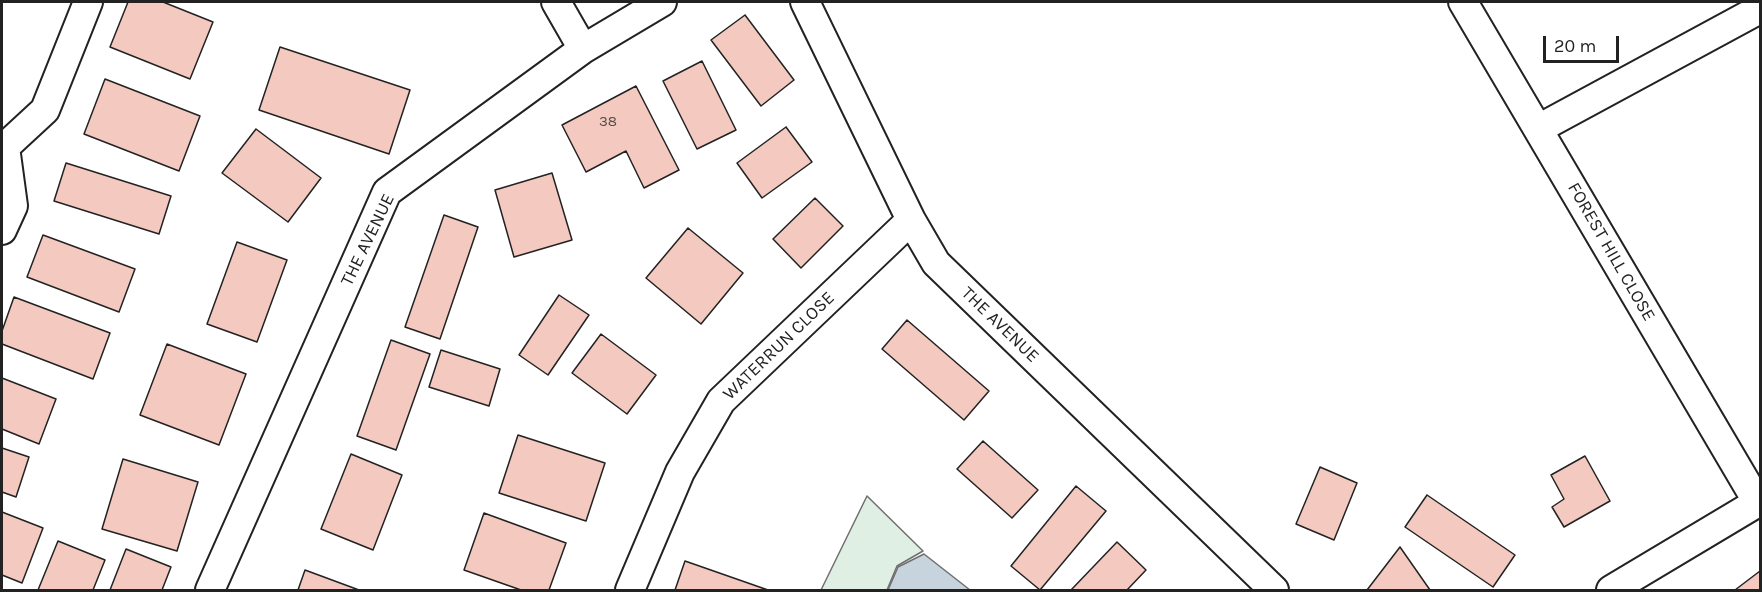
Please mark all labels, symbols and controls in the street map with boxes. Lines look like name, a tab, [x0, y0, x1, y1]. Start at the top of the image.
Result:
scale bar	[1546, 24, 1622, 62]
text: 20 m	[1554, 35, 1596, 57]
house number: 38	[599, 113, 617, 131]
street label: FOREST HILL CLOSE	[1562, 179, 1660, 325]
street label: THE AVENUE	[336, 190, 400, 290]
street label: THE AVENUE	[957, 283, 1043, 367]
street label: WATERRUN CLOSE	[719, 287, 839, 405]

